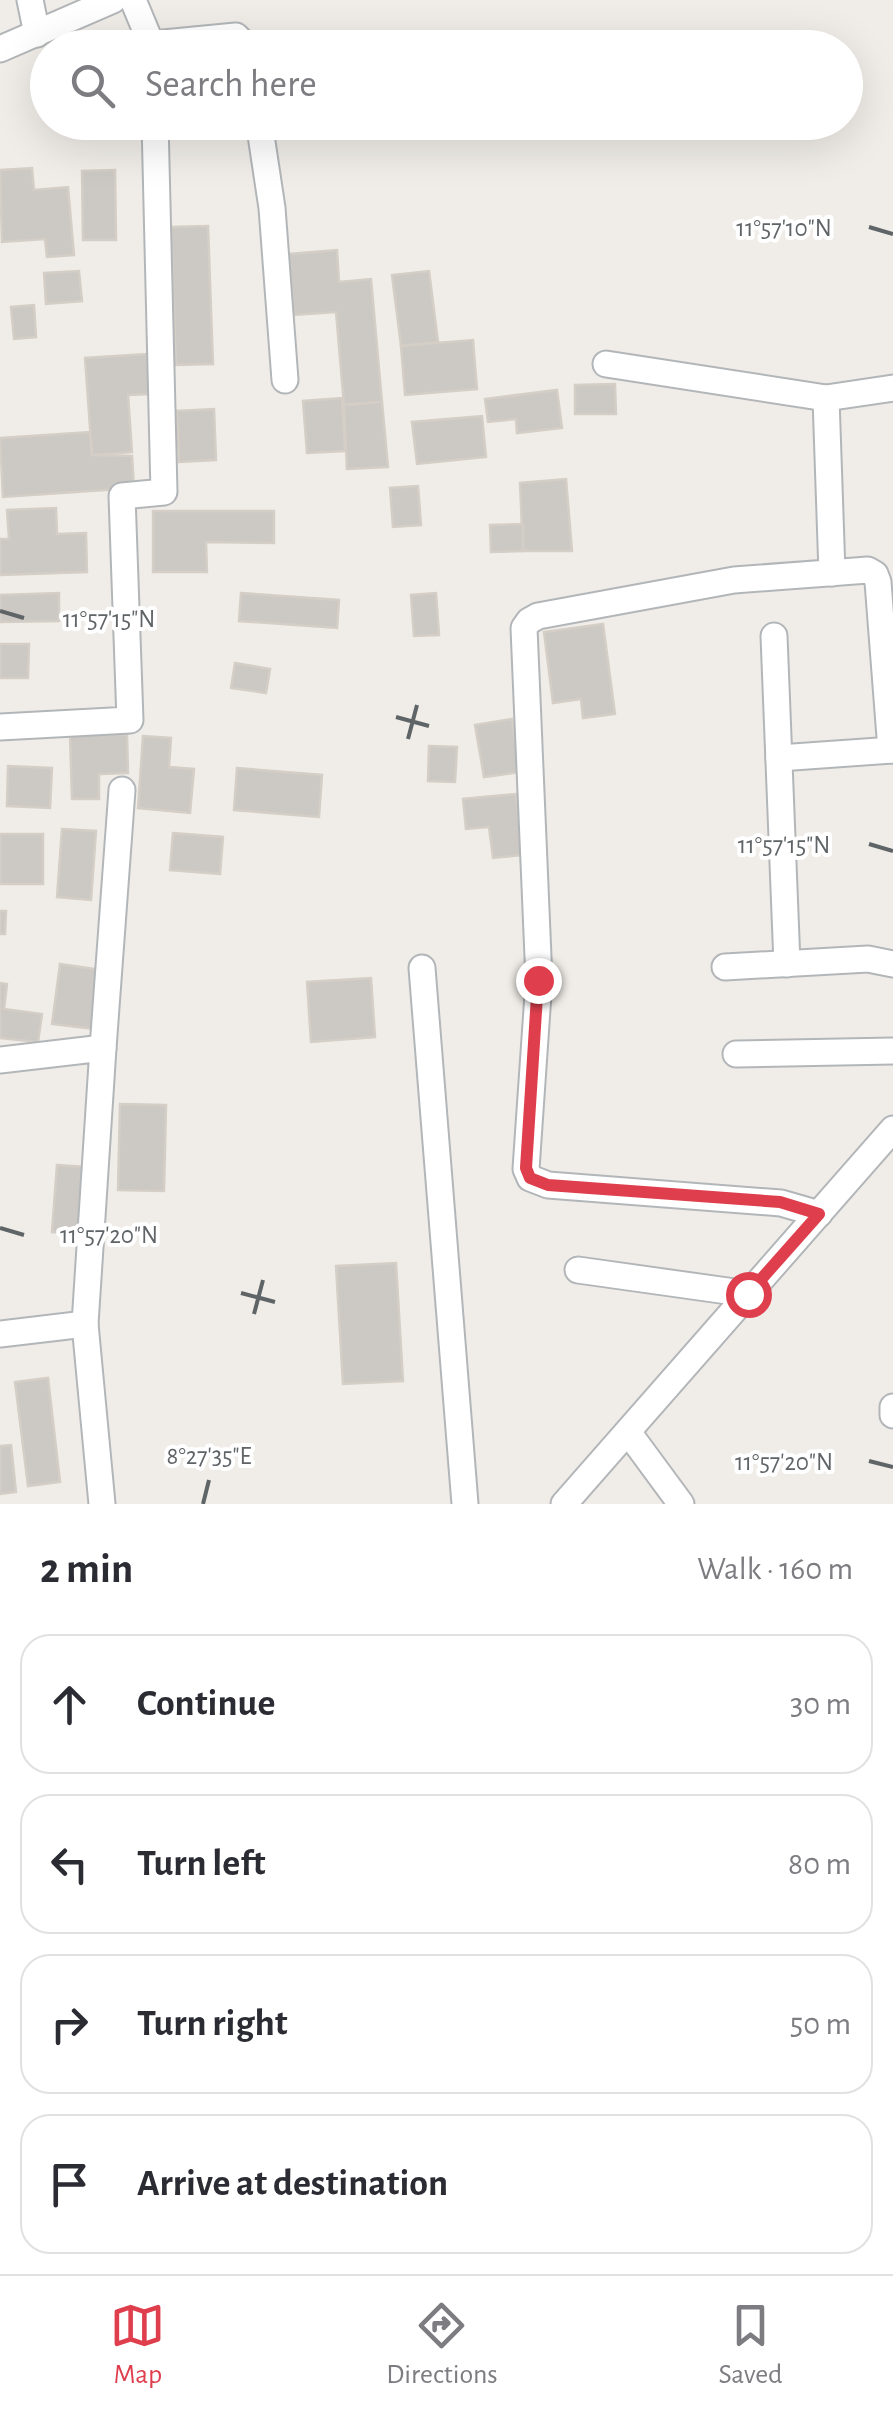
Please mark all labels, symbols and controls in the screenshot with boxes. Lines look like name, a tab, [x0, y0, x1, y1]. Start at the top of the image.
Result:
search box	[30, 30, 863, 140]
icon: search	[65, 58, 120, 113]
text: Search here	[145, 66, 317, 104]
text: 11°57'10"N	[736, 216, 832, 241]
text: 11°57'15"N	[63, 607, 155, 632]
text: 11°57'15"N	[738, 833, 830, 858]
route end	[516, 958, 562, 1004]
text: 11°57'20"N	[60, 1223, 158, 1248]
route start	[726, 1272, 772, 1318]
text: 8°27'35"E	[167, 1444, 251, 1469]
text: 11°57'20"N	[735, 1450, 833, 1475]
text: 2 min	[40, 1548, 133, 1590]
text: Walk · 160 m	[697, 1553, 853, 1585]
icon: ahead	[42, 1677, 97, 1732]
text: Continue	[137, 1685, 275, 1723]
text: 30 m	[790, 1688, 851, 1720]
icon: left	[42, 1837, 97, 1892]
text: Turn left	[137, 1845, 265, 1883]
text: 80 m	[788, 1848, 851, 1880]
icon: right	[42, 1997, 97, 2052]
text: Turn right	[137, 2005, 287, 2043]
text: 50 m	[790, 2008, 851, 2040]
icon: arrive	[42, 2157, 97, 2212]
text: Arrive at destination	[137, 2165, 448, 2203]
tab: Map	[110, 2298, 165, 2392]
tab: Directions	[386, 2298, 498, 2392]
tab: Saved	[719, 2298, 783, 2392]

